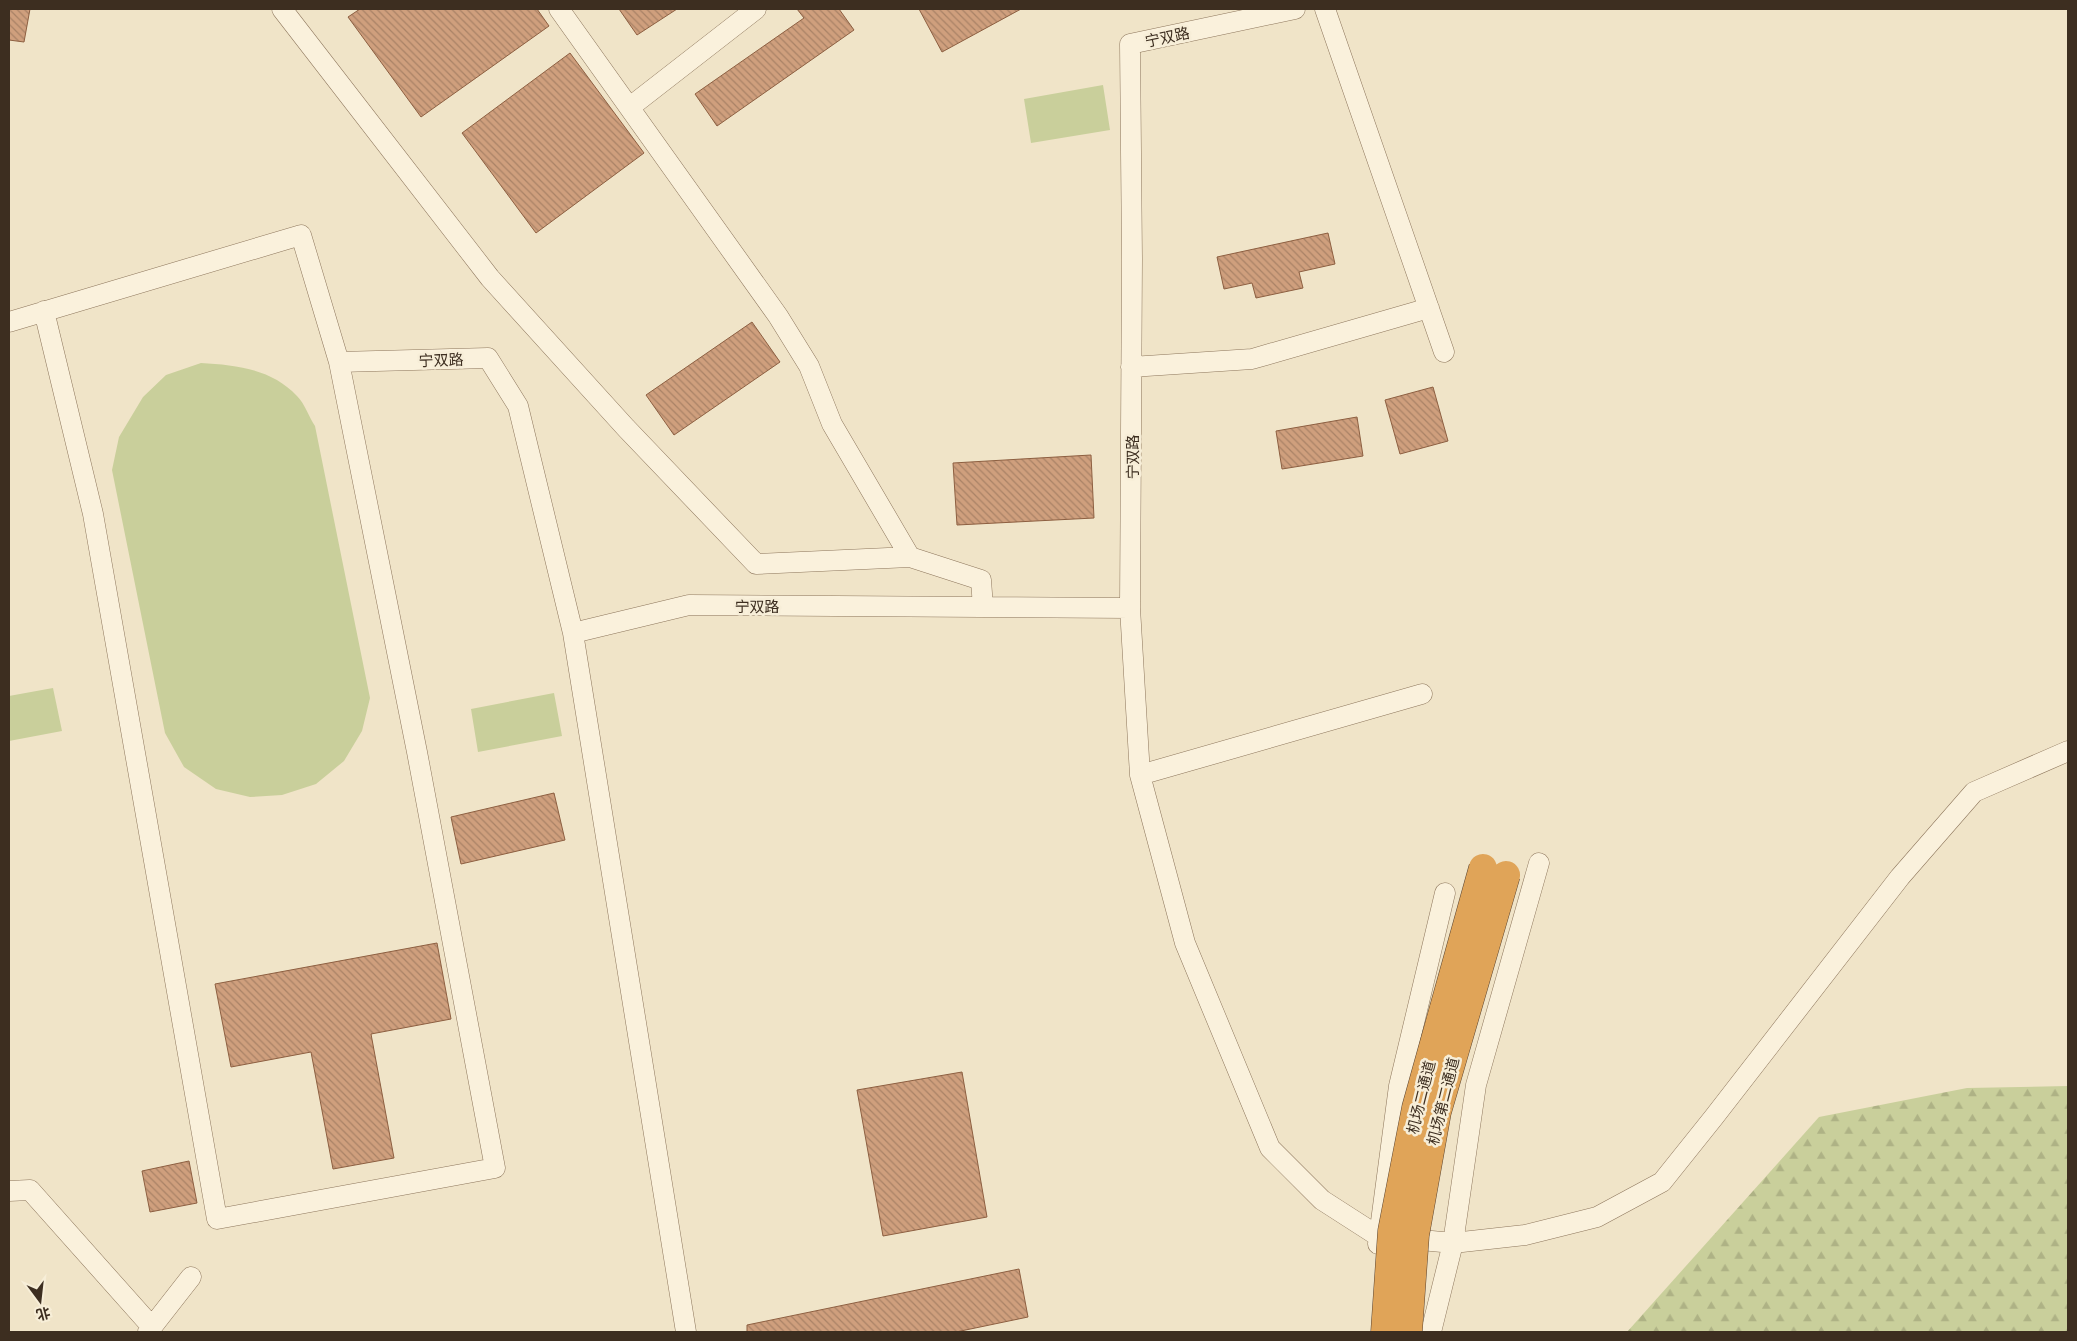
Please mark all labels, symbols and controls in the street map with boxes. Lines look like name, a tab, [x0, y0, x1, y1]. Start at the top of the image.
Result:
street label: 宁双路	[1143, 21, 1191, 51]
street label: 宁双路	[418, 348, 464, 370]
street label: 宁双路	[1121, 434, 1142, 480]
street label: 宁双路	[734, 595, 780, 616]
street label: 机场第二通道	[1421, 1055, 1463, 1147]
street label: 机场二通道	[1401, 1058, 1439, 1136]
north arrow	[15, 1276, 65, 1326]
text: 北	[34, 1303, 53, 1326]

